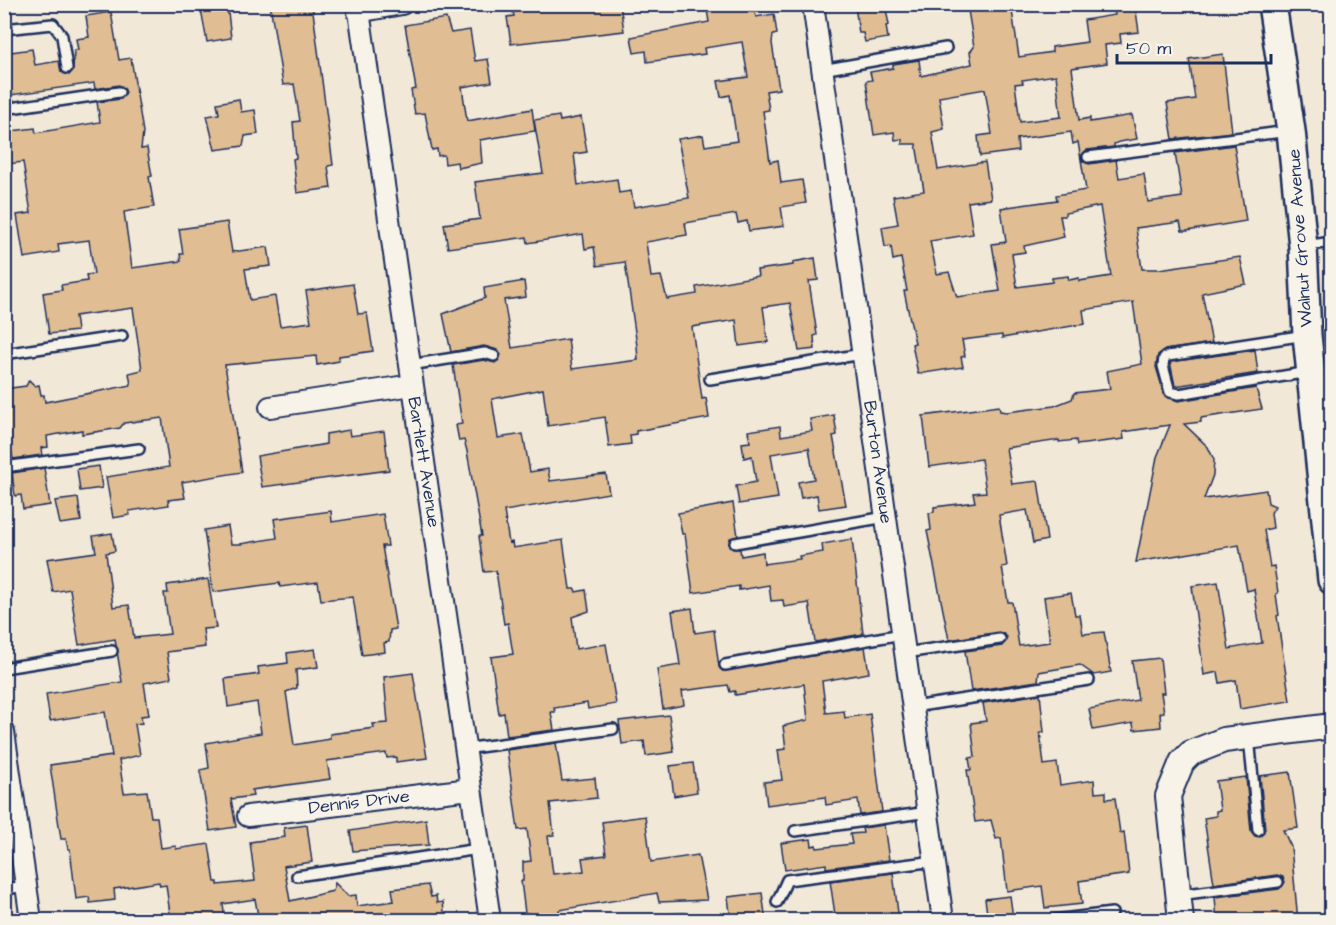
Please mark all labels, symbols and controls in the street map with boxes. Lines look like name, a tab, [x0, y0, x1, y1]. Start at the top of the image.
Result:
scale bar	[1117, 27, 1272, 65]
text: 50 m	[1126, 36, 1171, 61]
street label: Walnut Grove Avenue	[1281, 148, 1319, 328]
street label: Bartlett Avenue	[401, 395, 447, 529]
street label: Burton Avenue	[857, 399, 899, 525]
street label: Dennis Drive	[307, 783, 411, 821]

